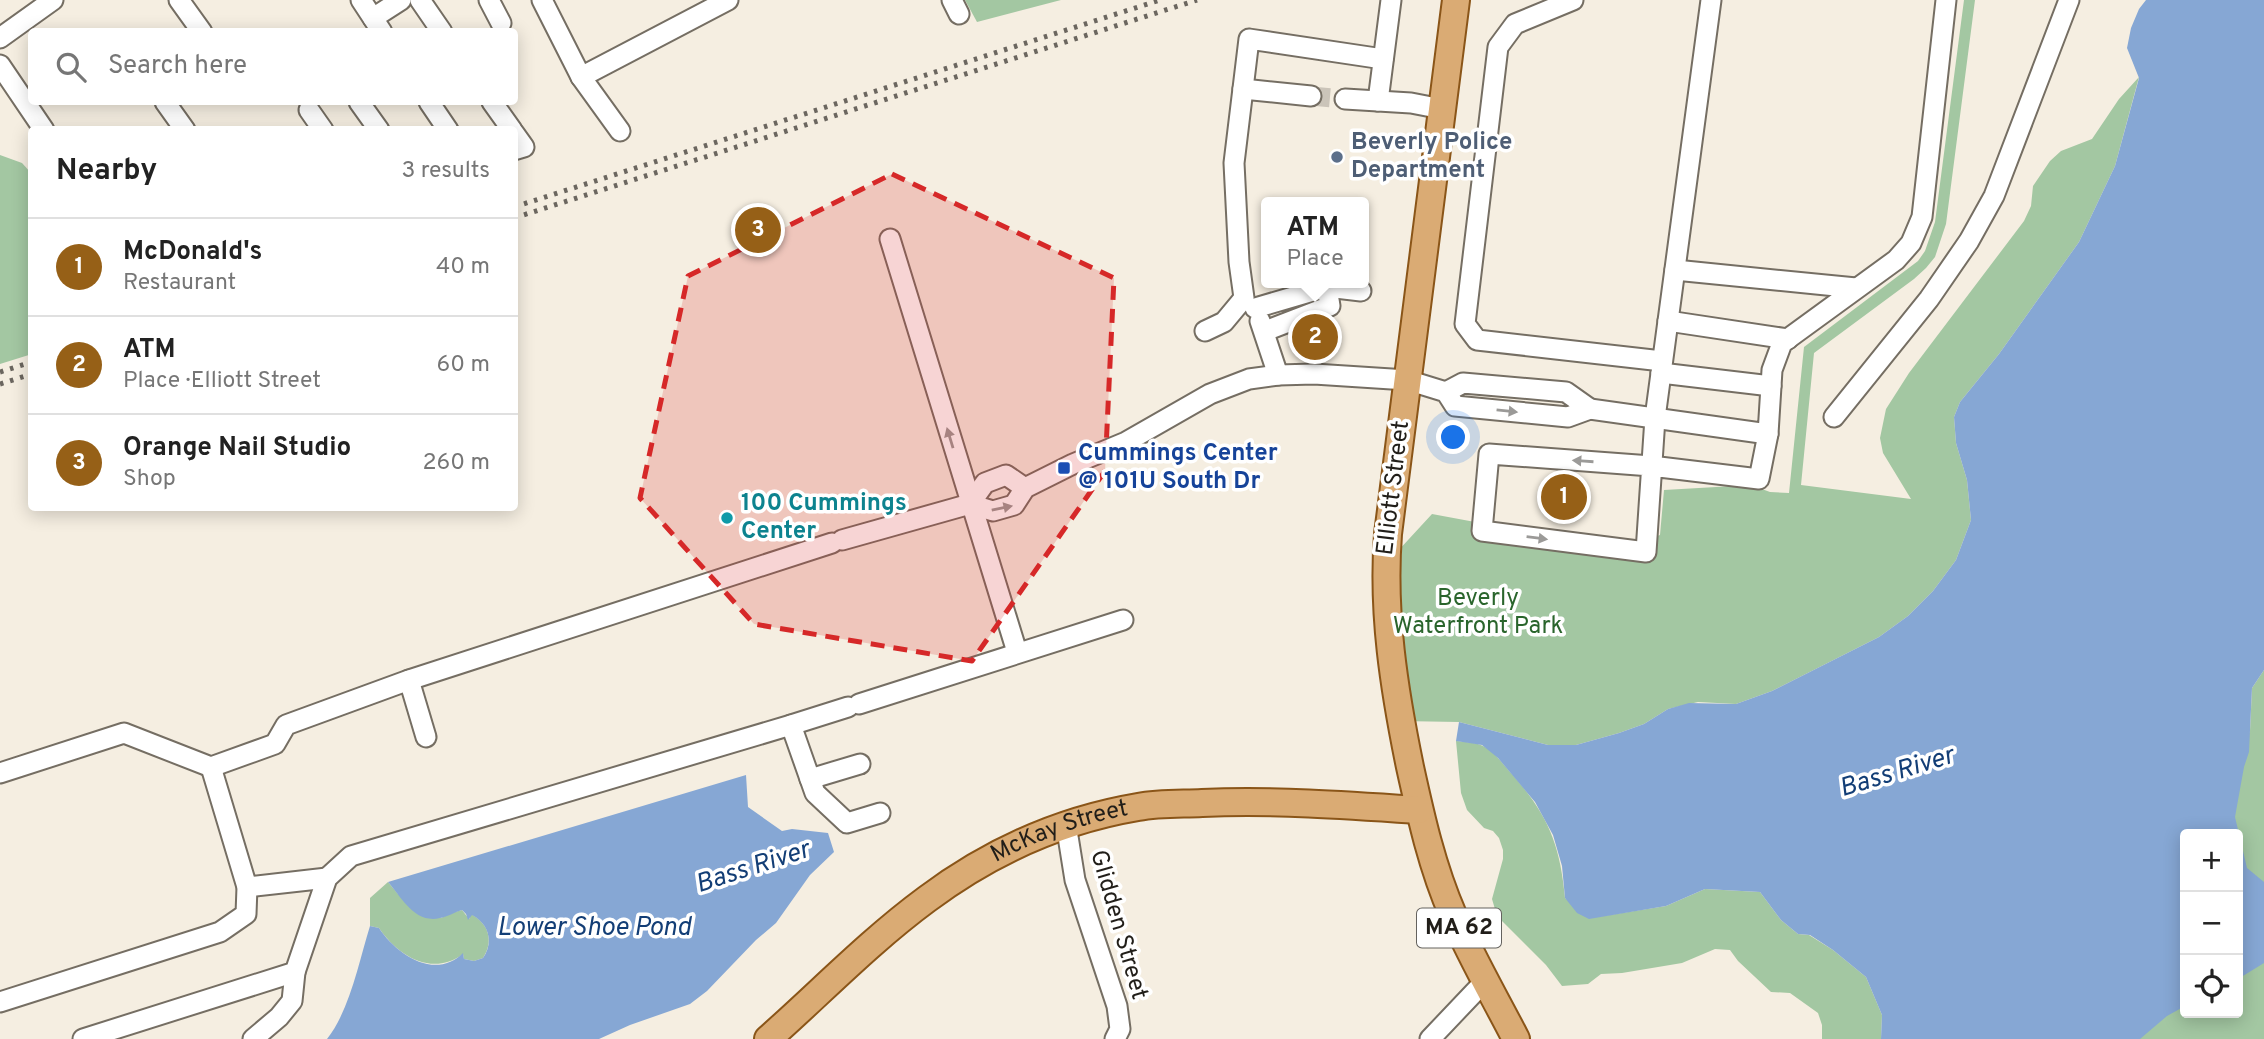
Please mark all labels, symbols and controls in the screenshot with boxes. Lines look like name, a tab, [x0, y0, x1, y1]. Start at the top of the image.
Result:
search box	[28, 28, 518, 105]
icon: search	[52, 48, 90, 86]
text: Search here	[108, 50, 247, 83]
place label: Beverly Police Department	[1351, 128, 1512, 186]
marker: Beverly Police Department	[1329, 149, 1345, 165]
text: Nearby	[56, 153, 157, 190]
text: 3 results	[401, 157, 490, 186]
popup	[1261, 197, 1369, 288]
pin: 3	[735, 204, 781, 256]
text: ATM	[1286, 212, 1339, 245]
text: McDonald's	[123, 236, 262, 269]
text: Place	[1286, 245, 1344, 274]
text: 1	[74, 253, 84, 282]
text: 40 m	[436, 253, 490, 282]
text: Restaurant	[123, 269, 236, 298]
pin: 2	[1292, 311, 1338, 363]
text: ATM	[123, 334, 176, 367]
text: 2	[72, 351, 86, 380]
text: 60 m	[437, 351, 490, 380]
text: Place · Elliott Street	[123, 367, 321, 396]
one-way arrow	[1496, 406, 1518, 417]
street label: Elliott Street	[1371, 419, 1417, 557]
your location	[1436, 420, 1470, 454]
one-way arrow	[945, 428, 955, 449]
text: Orange Nail Studio	[123, 432, 351, 465]
place label: Cummings Center @ 101U South Dr	[1078, 439, 1278, 497]
text: 3	[72, 449, 86, 478]
text: 260 m	[423, 449, 490, 478]
one-way arrow	[1572, 455, 1594, 466]
marker: Cummings Center @ 101U South Dr	[1056, 460, 1072, 476]
text: Shop	[123, 465, 176, 494]
pin: 1	[1541, 471, 1587, 523]
place label: 100 Cummings Center	[741, 489, 907, 547]
one-way arrow	[991, 502, 1013, 513]
marker: 100 Cummings Center	[719, 510, 735, 526]
one-way arrow	[1526, 533, 1548, 544]
park label: Beverly Waterfront Park	[1393, 584, 1563, 642]
water label: Bass River	[1836, 739, 1960, 806]
street label: McKay Street	[986, 794, 1131, 870]
map controls	[2180, 829, 2243, 1018]
button: +	[2180, 829, 2243, 892]
water label: Bass River	[692, 833, 816, 902]
street label: Glidden Street	[1082, 847, 1154, 1003]
button: −	[2180, 892, 2243, 955]
road number: MA 62	[1417, 909, 1501, 948]
water label: Lower Shoe Pond	[497, 912, 693, 945]
button: locate	[2180, 955, 2243, 1018]

